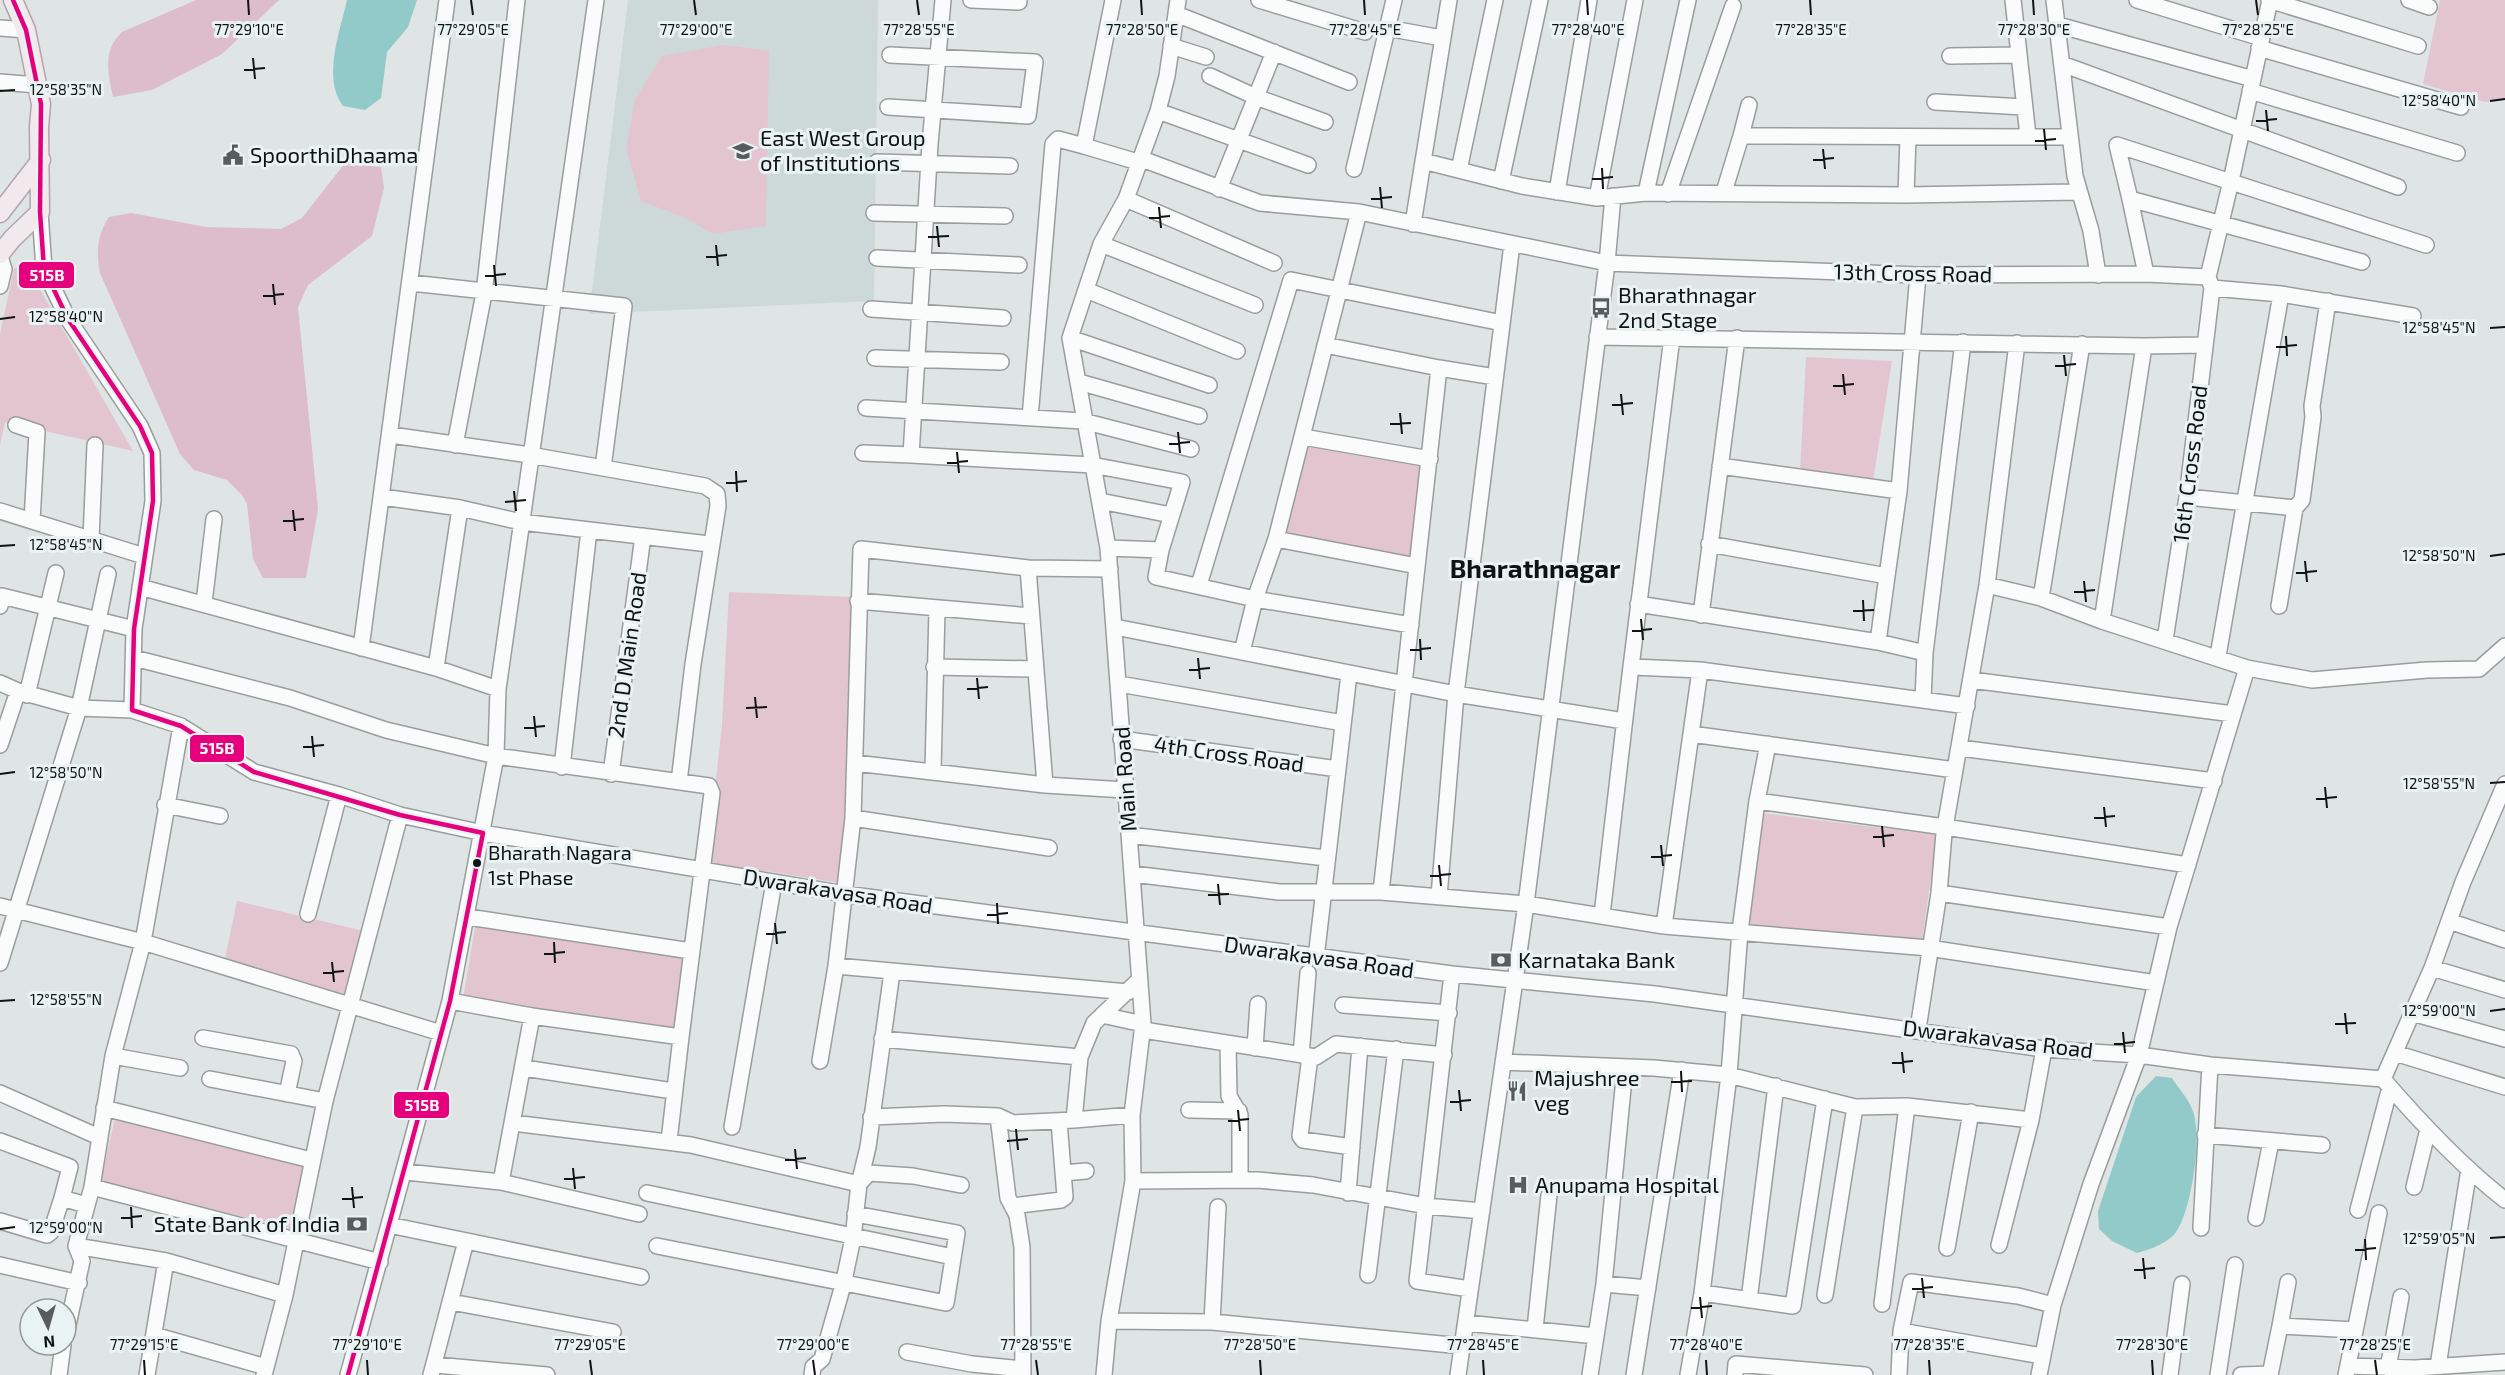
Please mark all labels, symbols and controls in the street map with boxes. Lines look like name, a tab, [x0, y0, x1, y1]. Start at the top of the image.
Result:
text: 77°29'10"E	[214, 20, 284, 38]
text: 77°29'05"E	[437, 20, 509, 38]
text: 77°29'00"E	[660, 20, 732, 38]
text: 77°28'55"E	[883, 20, 955, 38]
text: 77°28'50"E	[1106, 20, 1178, 38]
text: 77°28'45"E	[1329, 20, 1401, 38]
text: 77°28'40"E	[1551, 20, 1625, 38]
text: 77°28'35"E	[1775, 20, 1847, 38]
text: 77°28'30"E	[1998, 20, 2070, 38]
text: 77°28'25"E	[2222, 20, 2294, 38]
text: 12°58'35"N	[30, 80, 102, 98]
text: 12°58'40"N	[2402, 91, 2476, 109]
place label: East West Group of Institutions	[760, 124, 925, 175]
school or university icon: East West Group of Institutions	[731, 139, 755, 163]
place label: SpoorthiDhaama	[250, 141, 418, 167]
public building icon: SpoorthiDhaama	[221, 143, 245, 167]
street label: 13th Cross Road	[1834, 258, 1993, 286]
line badge: 515B	[18, 261, 75, 289]
text: 515B	[30, 265, 64, 284]
place label: Bharathnagar 2nd Stage	[1618, 281, 1757, 332]
bus stop icon: Bharathnagar 2nd Stage	[1589, 296, 1613, 320]
text: 12°58'40"N	[29, 307, 103, 325]
text: 12°58'45"N	[2403, 318, 2475, 336]
street label: 16th Cross Road	[2166, 383, 2212, 544]
text: 12°58'45"N	[30, 535, 102, 553]
text: 12°58'50"N	[2402, 546, 2476, 564]
district label: Bharathnagar	[1450, 552, 1620, 583]
street label: 2nd D Main Road	[601, 570, 651, 740]
street label: Main Road	[1107, 726, 1141, 832]
street label: 4th Cross Road	[1153, 730, 1306, 776]
line badge: 515B	[189, 734, 245, 763]
text: 515B	[200, 738, 234, 757]
text: 12°58'50"N	[29, 763, 103, 781]
text: 12°58'55"N	[2403, 774, 2475, 792]
place label: Bharath Nagara 1st Phase	[488, 840, 632, 889]
marker: Bharath Nagara 1st Phase	[471, 857, 483, 869]
street label: Dwarakavasa Road	[742, 862, 935, 918]
street label: Dwarakavasa Road	[1223, 930, 1416, 982]
place label: Karnataka Bank	[1518, 946, 1675, 972]
bank icon: Karnataka Bank	[1489, 948, 1513, 972]
text: 12°58'55"N	[30, 990, 102, 1008]
text: 12°59'00"N	[2402, 1001, 2476, 1019]
street label: Dwarakavasa Road	[1902, 1013, 2095, 1063]
place label: Majushree veg	[1534, 1064, 1640, 1115]
restaurant icon: Majushree veg	[1505, 1079, 1529, 1103]
line badge: 515B	[393, 1091, 450, 1119]
text: 515B	[405, 1095, 439, 1114]
place label: Anupama Hospital	[1535, 1171, 1719, 1197]
hospital icon: Anupama Hospital	[1506, 1173, 1530, 1197]
place label: State Bank of India	[154, 1210, 340, 1236]
bank icon: State Bank of India	[345, 1212, 369, 1236]
text: 12°59'00"N	[29, 1218, 103, 1236]
text: 12°59'05"N	[2403, 1229, 2475, 1247]
north arrow	[18, 1297, 78, 1357]
text: N	[43, 1332, 56, 1352]
text: 77°29'15"E	[110, 1335, 178, 1353]
text: 77°29'10"E	[332, 1335, 402, 1353]
text: 77°29'05"E	[554, 1335, 626, 1353]
text: 77°29'00"E	[777, 1335, 849, 1353]
text: 77°28'55"E	[1000, 1335, 1072, 1353]
text: 77°28'50"E	[1224, 1335, 1296, 1353]
text: 77°28'45"E	[1447, 1335, 1519, 1353]
text: 77°28'40"E	[1669, 1335, 1743, 1353]
text: 77°28'35"E	[1893, 1335, 1965, 1353]
text: 77°28'30"E	[2116, 1335, 2188, 1353]
text: 77°28'25"E	[2339, 1335, 2411, 1353]

